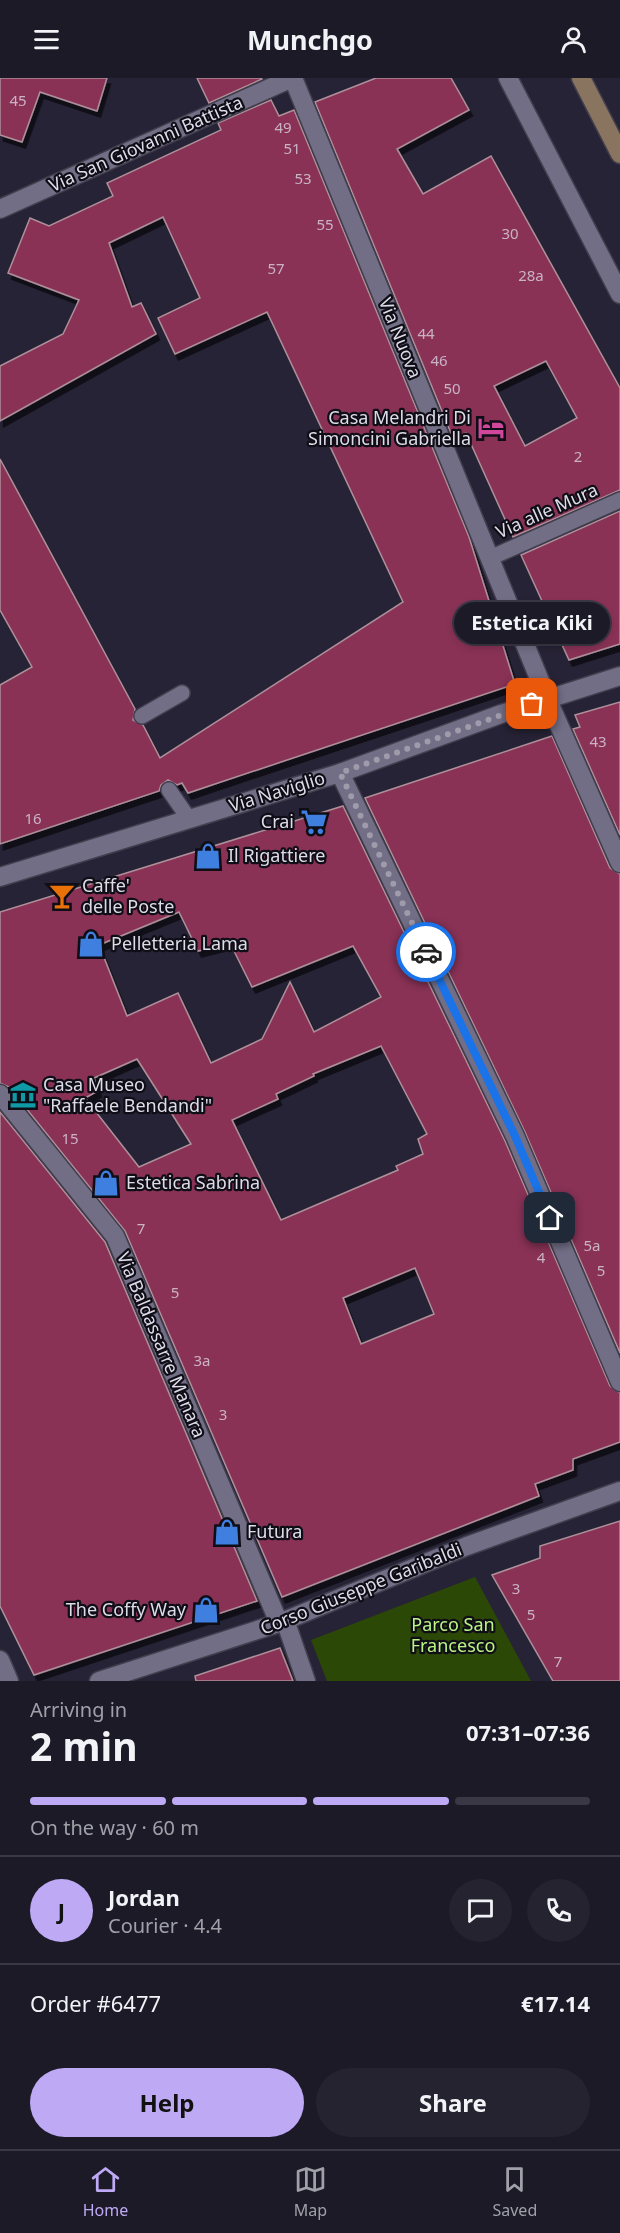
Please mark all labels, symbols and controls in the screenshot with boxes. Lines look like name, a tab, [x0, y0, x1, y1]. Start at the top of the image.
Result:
text: Munchgo	[247, 21, 373, 58]
icon: menu	[30, 23, 63, 56]
icon: person	[557, 23, 590, 56]
street label: Via San Giovanni Battista	[45, 89, 246, 197]
house number: 45	[9, 90, 27, 110]
house number: 49	[274, 117, 292, 137]
house number: 51	[283, 138, 301, 158]
house number: 53	[294, 168, 312, 188]
house number: 55	[316, 214, 334, 234]
house number: 30	[501, 223, 519, 243]
house number: 57	[267, 258, 285, 278]
house number: 28a	[518, 265, 544, 285]
street label: Via Nuova	[374, 294, 428, 381]
house number: 44	[417, 323, 435, 343]
house number: 46	[430, 350, 448, 370]
house number: 50	[443, 378, 461, 398]
place label: Casa Melandri Di Simoncini Gabriella	[308, 405, 471, 450]
hotel icon: Casa Melandri Di Simoncini Gabriella	[476, 413, 506, 443]
house number: 2	[574, 446, 582, 466]
street label: Via alle Mura	[492, 477, 601, 543]
callout: Estetica Kiki	[454, 602, 610, 644]
text: Estetica Kiki	[471, 609, 593, 636]
pin	[506, 678, 557, 729]
icon: bag	[515, 687, 548, 720]
house number: 43	[589, 731, 607, 751]
street label: Via Naviglio	[226, 765, 328, 817]
supermarket icon: Crai	[299, 807, 329, 837]
house number: 16	[24, 808, 42, 828]
place label: Crai	[261, 809, 294, 833]
shop icon: Il Rigattiere	[193, 841, 223, 871]
place label: Il Rigattiere	[228, 843, 325, 867]
place label: Caffe' delle Poste	[82, 873, 174, 918]
bar icon: Caffe' delle Poste	[47, 881, 77, 911]
courier	[396, 922, 456, 982]
shop icon: Pelletteria Lama	[76, 929, 106, 959]
place label: Pelletteria Lama	[111, 931, 248, 955]
icon: car	[410, 936, 443, 969]
place label: Casa Museo "Raffaele Bendandi"	[43, 1072, 212, 1117]
museum icon: Casa Museo "Raffaele Bendandi"	[8, 1080, 38, 1110]
house number: 15	[61, 1128, 79, 1148]
shop icon: Estetica Sabrina	[91, 1168, 121, 1198]
place label: Estetica Sabrina	[126, 1170, 260, 1194]
pin	[524, 1192, 575, 1243]
icon: home	[533, 1201, 566, 1234]
house number: 7	[137, 1218, 145, 1238]
house number: 5a	[584, 1235, 601, 1255]
house number: 4	[537, 1247, 546, 1267]
street label: Via Baldassarre Manara	[112, 1248, 212, 1441]
house number: 5	[597, 1260, 605, 1280]
house number: 5	[171, 1282, 179, 1302]
house number: 3a	[194, 1350, 211, 1370]
house number: 3	[219, 1404, 227, 1424]
shop icon: Futura	[212, 1517, 242, 1547]
place label: Futura	[247, 1519, 302, 1543]
street label: Corso Giuseppe Garibaldi	[256, 1537, 465, 1640]
house number: 3	[512, 1578, 520, 1598]
shop icon: The Coffy Way	[191, 1595, 221, 1625]
place label: The Coffy Way	[66, 1597, 187, 1621]
house number: 5	[527, 1604, 535, 1624]
park label: Parco San Francesco	[411, 1612, 495, 1657]
house number: 7	[554, 1651, 562, 1671]
text: Arriving in	[30, 1696, 127, 1723]
text: 07:31–07:36	[466, 1717, 590, 1747]
text: 2 min	[30, 1719, 137, 1772]
text: On the way · 60 m	[30, 1814, 199, 1841]
button: chat	[449, 1879, 512, 1942]
button: phone	[527, 1879, 590, 1942]
text: Jordan	[108, 1882, 180, 1912]
text: J	[58, 1895, 65, 1925]
text: Courier · 4.4	[108, 1912, 222, 1939]
text: Order #6477	[30, 1988, 161, 2018]
text: €17.14	[521, 1988, 590, 2018]
button: Help	[30, 2068, 304, 2137]
button: Share	[316, 2068, 590, 2137]
tab: Home	[83, 2163, 128, 2221]
tab: Map	[294, 2163, 327, 2221]
tab: Saved	[492, 2163, 537, 2221]

